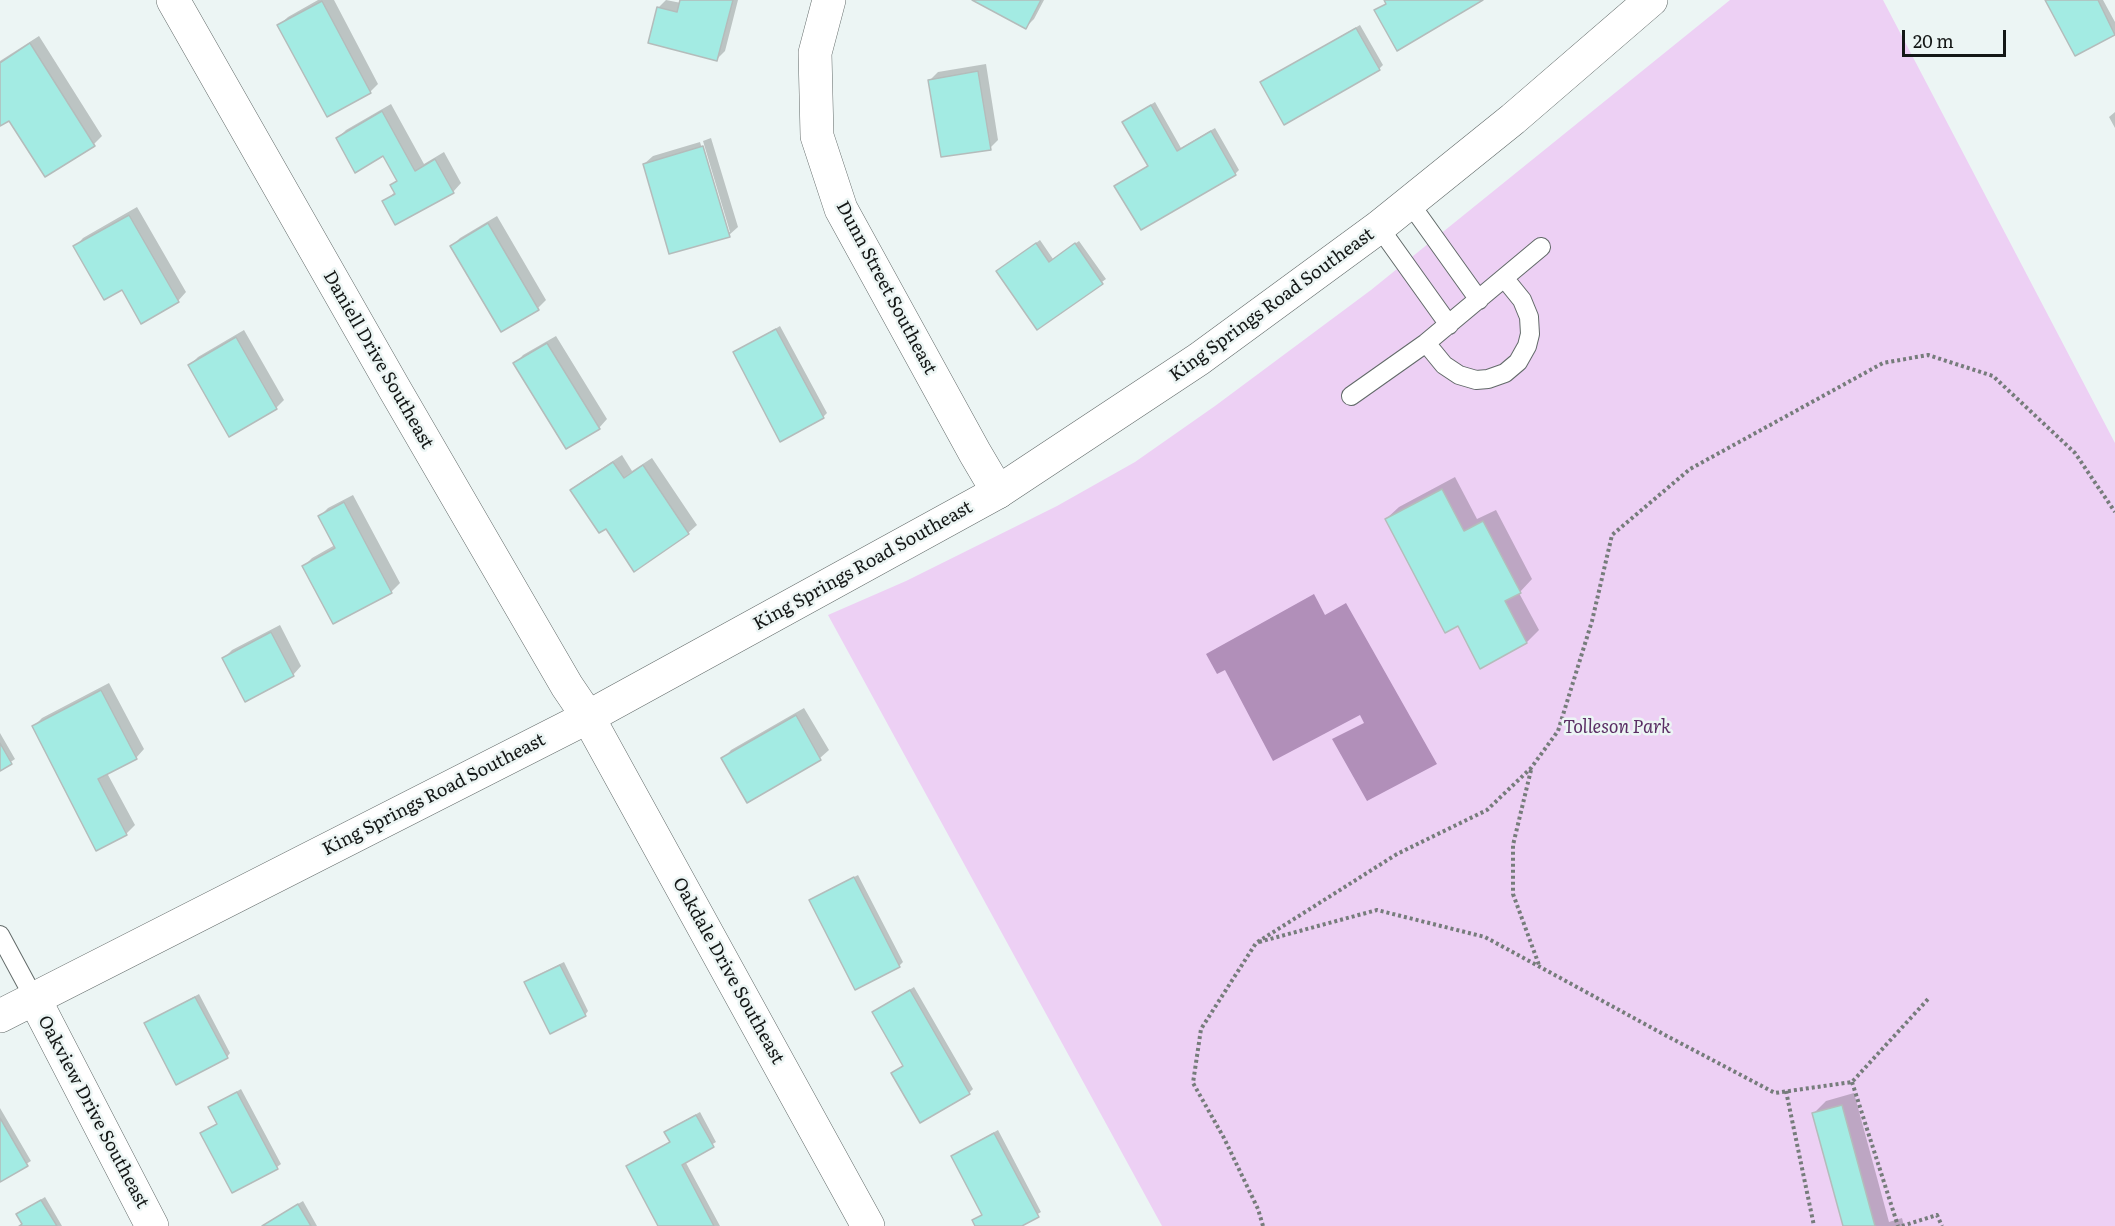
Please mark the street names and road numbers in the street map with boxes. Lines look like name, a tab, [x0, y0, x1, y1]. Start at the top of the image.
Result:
street label: Dunn Street Southeast	[831, 198, 941, 378]
street label: King Springs Road Southeast	[1166, 224, 1378, 386]
street label: Daniell Drive Southeast	[318, 267, 438, 453]
street label: King Springs Road Southeast	[750, 497, 976, 635]
street label: King Springs Road Southeast	[319, 729, 549, 861]
street label: Oakdale Drive Southeast	[668, 874, 788, 1068]
street label: Oakview Drive Southeast	[33, 1012, 153, 1212]

